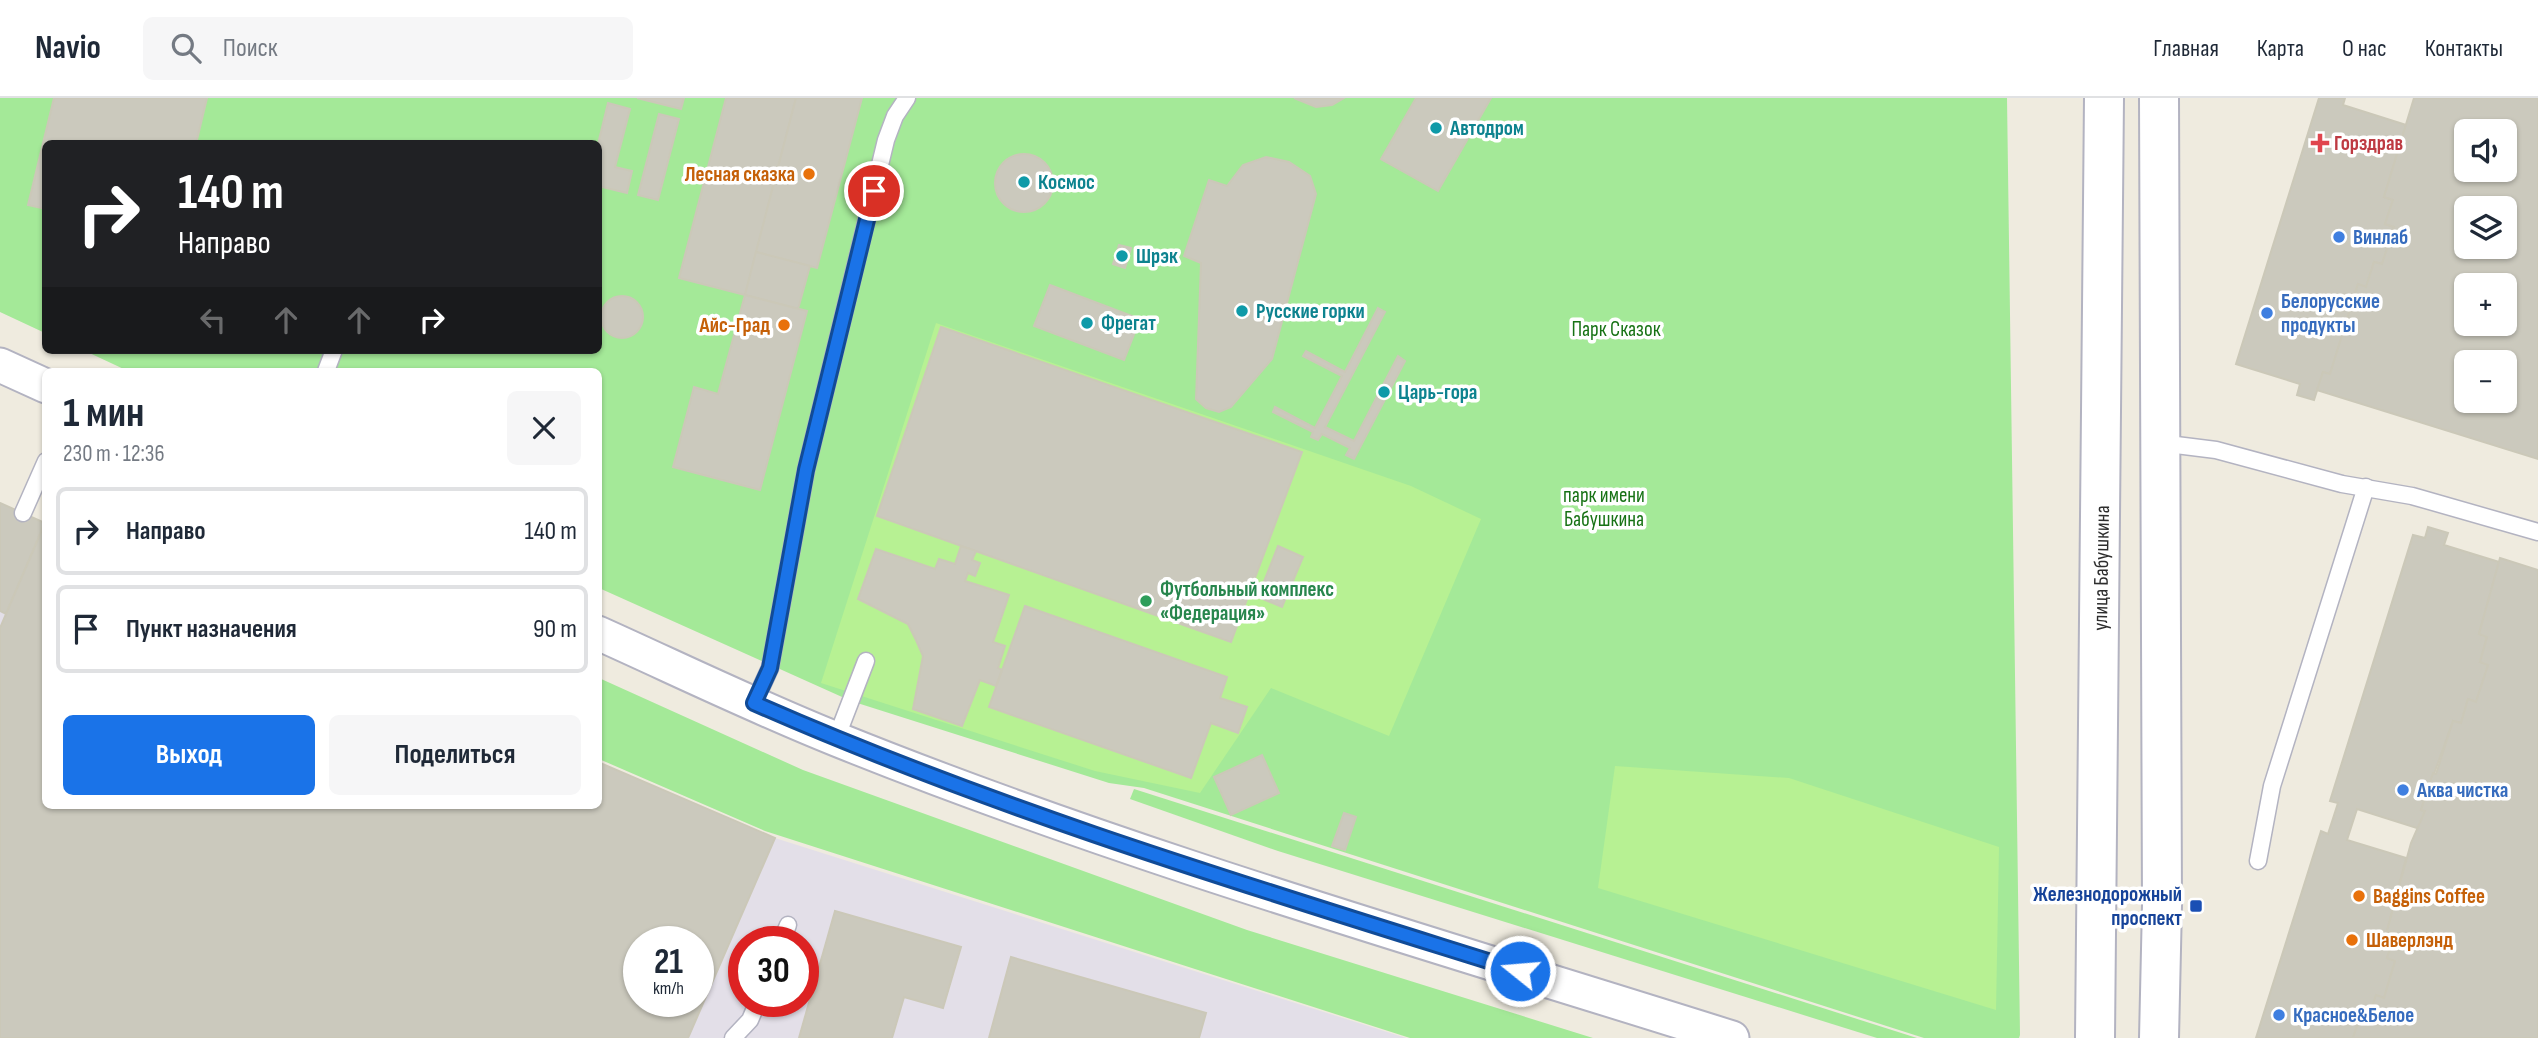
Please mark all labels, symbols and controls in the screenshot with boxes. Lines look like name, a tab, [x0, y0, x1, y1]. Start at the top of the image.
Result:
search box	[143, 17, 633, 80]
text: Navio	[35, 28, 101, 68]
icon: search	[167, 29, 205, 67]
text: Поиск	[223, 33, 278, 64]
text: Главная	[2153, 34, 2219, 63]
text: Карта	[2257, 34, 2304, 63]
text: О нас	[2342, 34, 2387, 63]
text: Контакты	[2425, 34, 2503, 63]
place label: Автодром	[1449, 116, 1524, 141]
map controls	[2454, 119, 2517, 413]
button: sound	[2454, 119, 2517, 182]
marker: Автодром	[1428, 120, 1444, 136]
place label: Горздрав	[2334, 131, 2403, 156]
marker: Горздрав	[2312, 135, 2328, 151]
pin	[844, 161, 904, 221]
place label: Лесная сказка	[685, 162, 795, 187]
text: 140 m	[178, 164, 284, 223]
marker: Лесная сказка	[801, 166, 817, 182]
icon: right	[63, 168, 154, 259]
place label: Космос	[1038, 170, 1095, 195]
icon: arrive	[855, 172, 893, 210]
marker: Космос	[1016, 174, 1032, 190]
button: layers	[2454, 196, 2517, 259]
text: Направо	[178, 224, 271, 263]
place label: Винлаб	[2353, 225, 2408, 250]
marker: Винлаб	[2331, 229, 2347, 245]
place label: Шрэк	[1136, 244, 1178, 269]
marker: Шрэк	[1114, 248, 1130, 264]
button: +	[2454, 273, 2517, 336]
place label: Белорусские продукты	[2281, 289, 2380, 338]
place label: Русские горки	[1256, 299, 1365, 324]
icon: left	[194, 301, 232, 339]
icon: ahead	[267, 301, 305, 339]
icon: ahead	[340, 301, 378, 339]
icon: right	[413, 301, 451, 339]
marker: Русские горки	[1234, 303, 1250, 319]
marker: Белорусские продукты	[2259, 305, 2275, 321]
place label: Фрегат	[1101, 311, 1156, 336]
place label: Айс-Град	[698, 313, 770, 338]
marker: Фрегат	[1079, 315, 1095, 331]
marker: Айс-Град	[776, 317, 792, 333]
park label: Парк Сказок	[1571, 317, 1661, 342]
button: −	[2454, 350, 2517, 413]
place label: Царь-гора	[1398, 380, 1477, 405]
marker: Царь-гора	[1376, 384, 1392, 400]
text: 1 мин	[63, 388, 144, 439]
button: close	[507, 391, 581, 465]
text: 230 m · 12:36	[63, 440, 165, 468]
park label: парк имени Бабушкина	[1563, 483, 1645, 532]
street label: улица Бабушкина	[2088, 505, 2115, 631]
icon: right	[67, 512, 105, 550]
text: Направо	[126, 516, 205, 547]
text: 140 m	[525, 516, 577, 547]
place label: Футбольный комплекс «Федерация»	[1160, 577, 1334, 626]
marker: Футбольный комплекс «Федерация»	[1138, 593, 1154, 609]
icon: arrive	[67, 610, 105, 648]
text: Пункт назначения	[126, 614, 297, 645]
text: 90 m	[533, 614, 577, 645]
button: Выход	[63, 715, 315, 795]
button: Поделиться	[329, 715, 581, 795]
place label: Аква чистка	[2416, 778, 2508, 803]
marker: Аква чистка	[2395, 782, 2411, 798]
place label: Железнодорожный проспект	[2033, 882, 2182, 931]
place label: Baggins Coffee	[2373, 884, 2485, 909]
marker: Baggins Coffee	[2351, 888, 2367, 904]
marker: Железнодорожный проспект	[2188, 898, 2204, 914]
speed limit sign: 30	[728, 926, 819, 1017]
place label: Шаверлэнд	[2366, 928, 2453, 953]
marker: Шаверлэнд	[2344, 932, 2360, 948]
position arrow	[1483, 934, 1557, 1008]
text: 21	[654, 941, 683, 984]
text: km/h	[653, 978, 684, 999]
place label: Красное&Белое	[2293, 1003, 2414, 1028]
marker: Красное&Белое	[2271, 1007, 2287, 1023]

